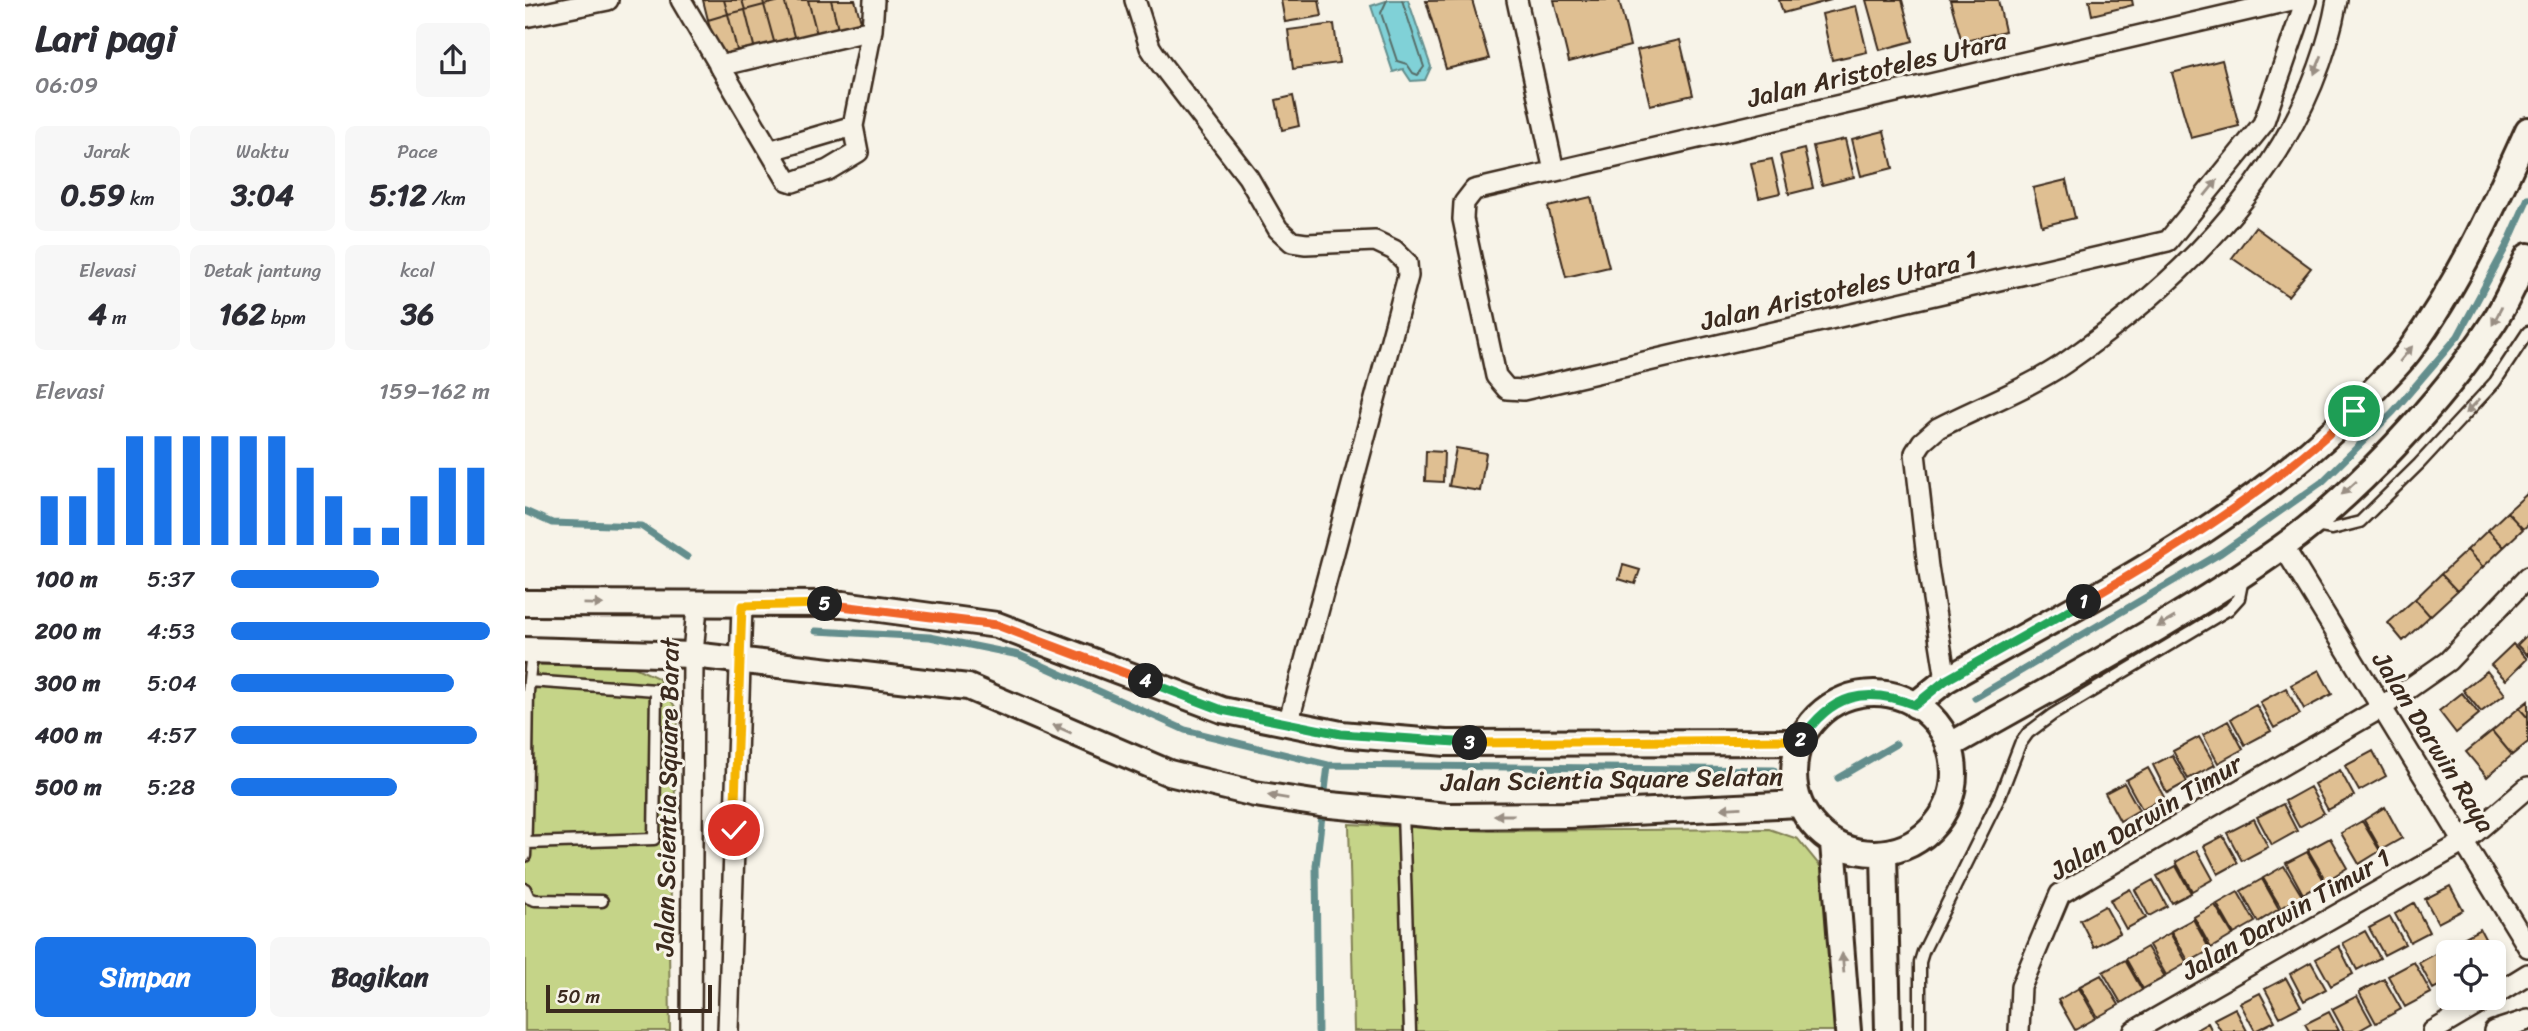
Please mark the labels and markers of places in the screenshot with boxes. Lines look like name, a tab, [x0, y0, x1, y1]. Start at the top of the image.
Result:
pin	[2324, 381, 2384, 441]
pin: 1	[2067, 584, 2101, 620]
pin: 5	[807, 586, 843, 622]
pin: 4	[1129, 664, 1163, 698]
pin: 2	[1783, 722, 1819, 758]
pin: 3	[1453, 726, 1487, 760]
pin	[704, 800, 764, 860]

